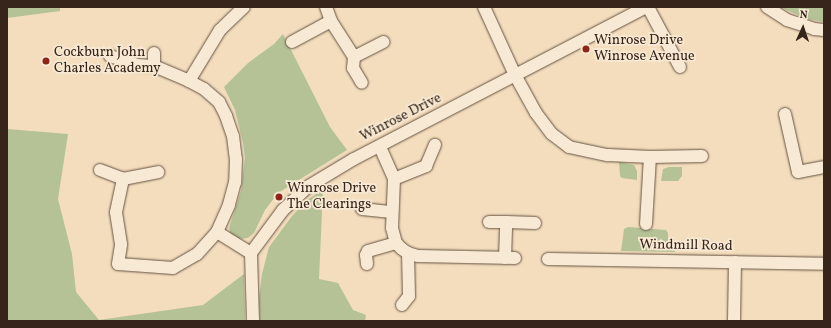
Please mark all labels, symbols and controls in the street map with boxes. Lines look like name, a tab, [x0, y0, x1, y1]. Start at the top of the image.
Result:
north arrow	[783, 8, 823, 48]
text: N	[799, 8, 808, 23]
place label: Winrose Drive Winrose Avenue	[594, 33, 695, 66]
marker: Winrose Drive Winrose Avenue	[581, 44, 591, 54]
place label: Cockburn John Charles Academy	[54, 45, 161, 78]
marker: Cockburn John Charles Academy	[41, 56, 51, 66]
street label: Winrose Drive	[357, 90, 445, 146]
place label: Winrose Drive The Clearings	[287, 181, 376, 214]
marker: Winrose Drive The Clearings	[274, 192, 284, 202]
street label: Windmill Road	[639, 237, 733, 255]

